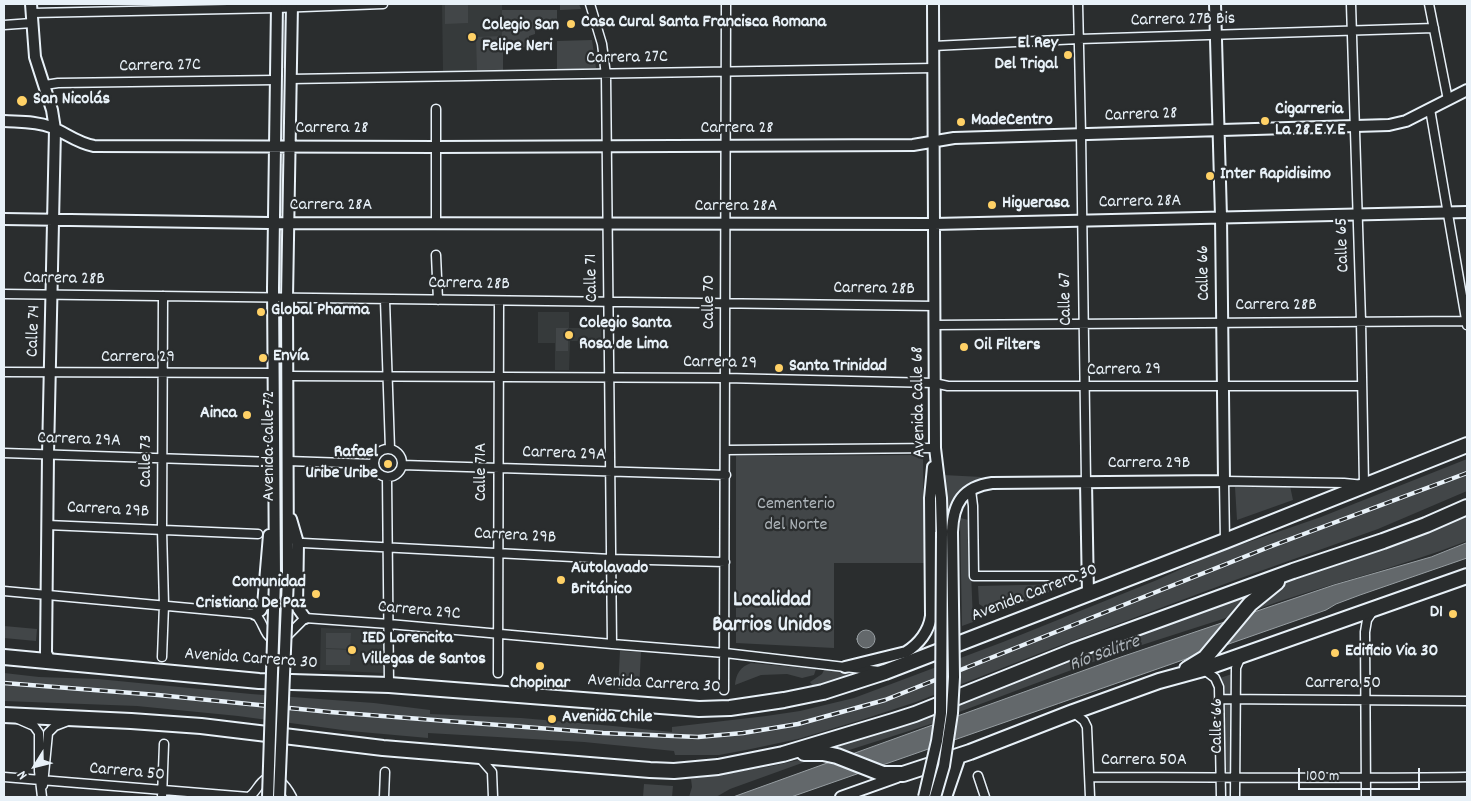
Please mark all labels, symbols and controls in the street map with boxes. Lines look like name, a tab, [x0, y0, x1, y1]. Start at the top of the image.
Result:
street label: Carrera 27B Bis	[1130, 9, 1236, 33]
place label: Casa Cural Santa Francisca Romana	[581, 13, 826, 35]
place label: Colegio San Felipe Neri	[482, 16, 559, 58]
marker: Casa Cural Santa Francisca Romana	[565, 18, 577, 30]
marker: Colegio San Felipe Neri	[466, 31, 478, 43]
place label: El Rey Del Trigal	[995, 34, 1058, 76]
street label: Carrera 27C	[586, 47, 668, 71]
marker: El Rey Del Trigal	[1062, 49, 1074, 61]
street label: Carrera 27C	[119, 55, 201, 79]
place label: San Nicolás	[33, 90, 110, 112]
marker: San Nicolás	[15, 94, 29, 108]
place label: Cigarreria La 28 E Y E	[1275, 100, 1345, 142]
street label: Carrera 28	[1104, 104, 1178, 128]
place label: MadeCentro	[971, 111, 1053, 133]
marker: Cigarreria La 28 E Y E	[1259, 115, 1271, 127]
marker: MadeCentro	[955, 116, 967, 128]
street label: Carrera 28	[296, 119, 368, 141]
street label: Carrera 28	[701, 119, 773, 141]
place label: Inter Rapidisimo	[1220, 165, 1331, 187]
marker: Inter Rapidisimo	[1204, 170, 1216, 182]
street label: Carrera 28A	[1098, 191, 1182, 215]
place label: Higuerasa	[1002, 194, 1069, 216]
street label: Carrera 28A	[290, 196, 372, 218]
street label: Carrera 28A	[695, 197, 777, 219]
marker: Higuerasa	[986, 199, 998, 211]
street label: Calle 65	[1332, 217, 1356, 273]
street label: Calle 66	[1194, 245, 1216, 301]
street label: Calle 71	[582, 253, 604, 303]
street label: Carrera 28B	[23, 268, 105, 292]
street label: Calle 67	[1056, 272, 1078, 326]
street label: Carrera 28B	[428, 273, 510, 297]
street label: Calle 70	[700, 275, 722, 329]
street label: Carrera 28B	[833, 278, 915, 302]
street label: Carrera 28B	[1235, 296, 1317, 318]
place label: Global Pharma	[271, 301, 369, 323]
street label: Calle 74	[23, 304, 47, 358]
marker: Global Pharma	[255, 306, 267, 318]
place label: Colegio Santa Rosa de Lima	[579, 314, 671, 356]
marker: Colegio Santa Rosa de Lima	[563, 329, 575, 341]
place label: Oil Filters	[974, 336, 1040, 358]
marker: Oil Filters	[958, 341, 970, 353]
street label: Avenida Calle 68	[908, 346, 932, 458]
place label: Envía	[273, 347, 309, 369]
street label: Carrera 29	[101, 348, 175, 370]
marker: Envía	[257, 352, 269, 364]
street label: Carrera 29	[683, 353, 757, 375]
place label: Santa Trinidad	[789, 357, 887, 379]
street label: Carrera 29	[1087, 360, 1161, 382]
marker: Santa Trinidad	[773, 362, 785, 374]
street label: Avenida Calle 72	[260, 391, 282, 501]
place label: Ainca	[200, 404, 237, 426]
marker: Ainca	[241, 409, 253, 421]
street label: Carrera 29A	[37, 429, 121, 453]
street label: Calle 73	[137, 435, 159, 487]
place label: Rafael Uribe Uribe	[305, 443, 378, 486]
street label: Calle 71A	[472, 443, 494, 501]
street label: Carrera 29A	[522, 443, 606, 467]
street label: Carrera 29B	[1108, 454, 1190, 476]
marker: Rafael Uribe Uribe	[382, 458, 394, 470]
park label: Cementerio del Norte	[757, 495, 835, 538]
street label: Carrera 29B	[66, 498, 150, 524]
street label: Carrera 29B	[473, 524, 557, 550]
place label: Autolavado Británico	[571, 559, 648, 602]
street label: Avenida Carrera 30	[969, 560, 1101, 628]
place label: Comunidad Cristiana De Paz	[196, 573, 306, 616]
marker: Autolavado Británico	[555, 574, 567, 586]
marker: Comunidad Cristiana De Paz	[310, 588, 322, 600]
district label: Localidad Barrios Unidos	[712, 589, 832, 640]
street label: Carrera 29C	[377, 598, 461, 626]
place label: D1	[1430, 603, 1443, 625]
marker: D1	[1447, 608, 1459, 620]
place label: IED Lorencita Villegas de Santos	[362, 629, 486, 672]
water label: Río Salitre	[1067, 632, 1143, 678]
place label: Edificio Via 30	[1345, 642, 1438, 664]
marker: IED Lorencita Villegas de Santos	[346, 644, 358, 656]
street label: Avenida Carrera 30	[184, 645, 318, 675]
marker: Edificio Via 30	[1329, 647, 1341, 659]
marker: Chopinar	[534, 660, 546, 672]
street label: Avenida Carrera 30	[587, 671, 721, 699]
place label: Chopinar	[510, 674, 570, 696]
street label: Carrera 50	[1305, 674, 1381, 696]
street label: Calle 66	[1208, 698, 1230, 754]
place label: Avenida Chile	[562, 708, 653, 730]
marker: Avenida Chile	[546, 713, 558, 725]
north arrow	[10, 741, 60, 791]
street label: Carrera 50A	[1101, 751, 1187, 773]
scale bar	[1301, 758, 1424, 790]
street label: Carrera 50	[88, 759, 166, 787]
text: N	[13, 766, 33, 784]
text: 100 m	[1306, 766, 1339, 788]

